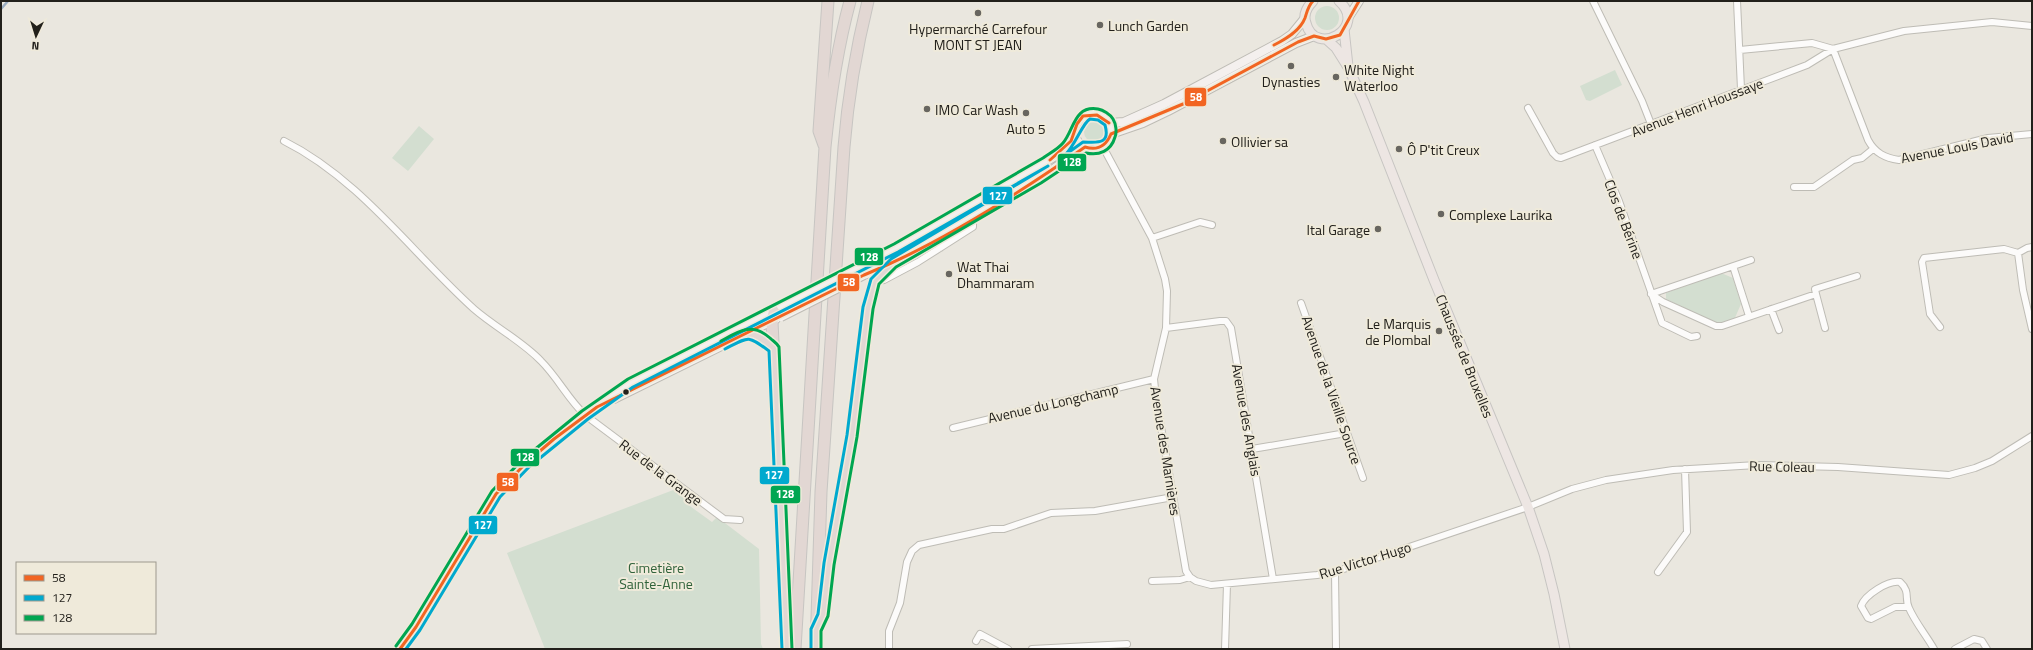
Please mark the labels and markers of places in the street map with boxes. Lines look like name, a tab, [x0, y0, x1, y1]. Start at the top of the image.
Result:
marker: Hypermarché Carrefour MONT ST JEAN	[973, 8, 983, 18]
place label: Lunch Garden	[1108, 15, 1189, 36]
place label: Hypermarché Carrefour MONT ST JEAN	[909, 18, 1047, 55]
marker: Lunch Garden	[1095, 20, 1105, 30]
place label: White Night Waterloo	[1344, 59, 1414, 96]
marker: Dynasties	[1286, 61, 1296, 71]
place label: Dynasties	[1262, 71, 1320, 92]
marker: White Night Waterloo	[1331, 72, 1341, 82]
place label: IMO Car Wash	[935, 99, 1018, 120]
marker: IMO Car Wash	[922, 104, 932, 114]
marker: Auto 5	[1021, 108, 1031, 118]
place label: Auto 5	[1006, 118, 1046, 139]
place label: Ollivier sa	[1231, 131, 1288, 152]
marker: Ollivier sa	[1218, 136, 1228, 146]
place label: Ô P'tit Creux	[1407, 139, 1480, 160]
marker: Ô P'tit Creux	[1394, 144, 1404, 154]
place label: Complexe Laurika	[1449, 204, 1552, 225]
marker: Complexe Laurika	[1436, 209, 1446, 219]
place label: Ital Garage	[1307, 219, 1370, 240]
marker: Ital Garage	[1373, 224, 1383, 234]
place label: Wat Thai Dhammaram	[957, 256, 1035, 293]
marker: Wat Thai Dhammaram	[944, 269, 954, 279]
place label: Le Marquis de Plombal	[1365, 313, 1431, 350]
marker: Le Marquis de Plombal	[1434, 326, 1444, 336]
unlabelled marker	[621, 387, 631, 397]

